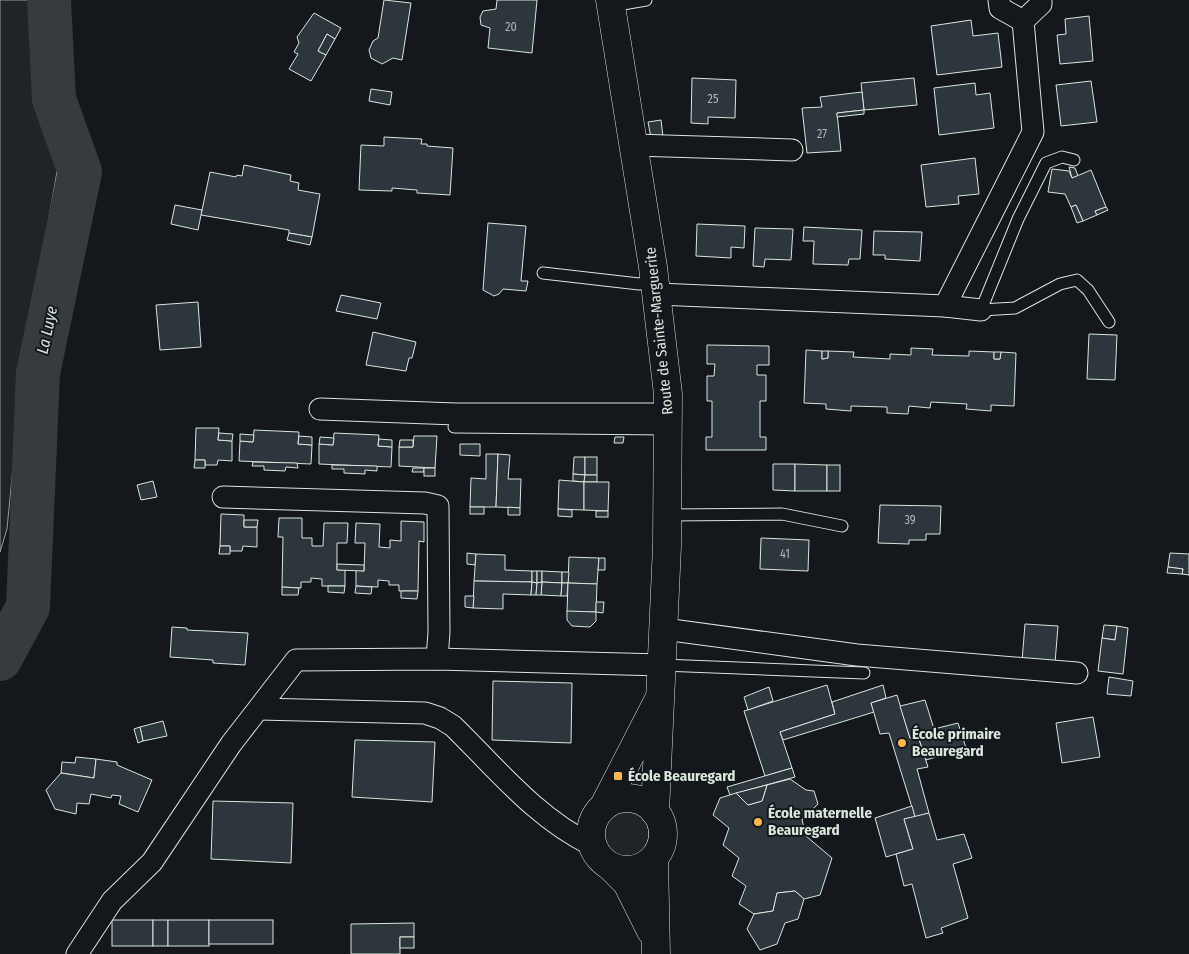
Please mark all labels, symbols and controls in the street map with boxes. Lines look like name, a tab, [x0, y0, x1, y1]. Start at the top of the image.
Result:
house number: 20	[505, 20, 517, 34]
house number: 25	[708, 92, 719, 106]
house number: 27	[817, 127, 827, 141]
street label: Route de Sainte-Marguerite	[641, 246, 677, 416]
water label: La Luye	[33, 304, 61, 356]
house number: 39	[904, 513, 916, 527]
house number: 41	[780, 547, 790, 561]
place label: École primaire Beauregard	[912, 725, 1001, 760]
marker: École primaire Beauregard	[896, 737, 908, 749]
place label: École Beauregard	[628, 767, 735, 785]
marker: École Beauregard	[612, 770, 624, 782]
place label: École maternelle Beauregard	[768, 804, 872, 839]
marker: École maternelle Beauregard	[752, 816, 764, 828]

